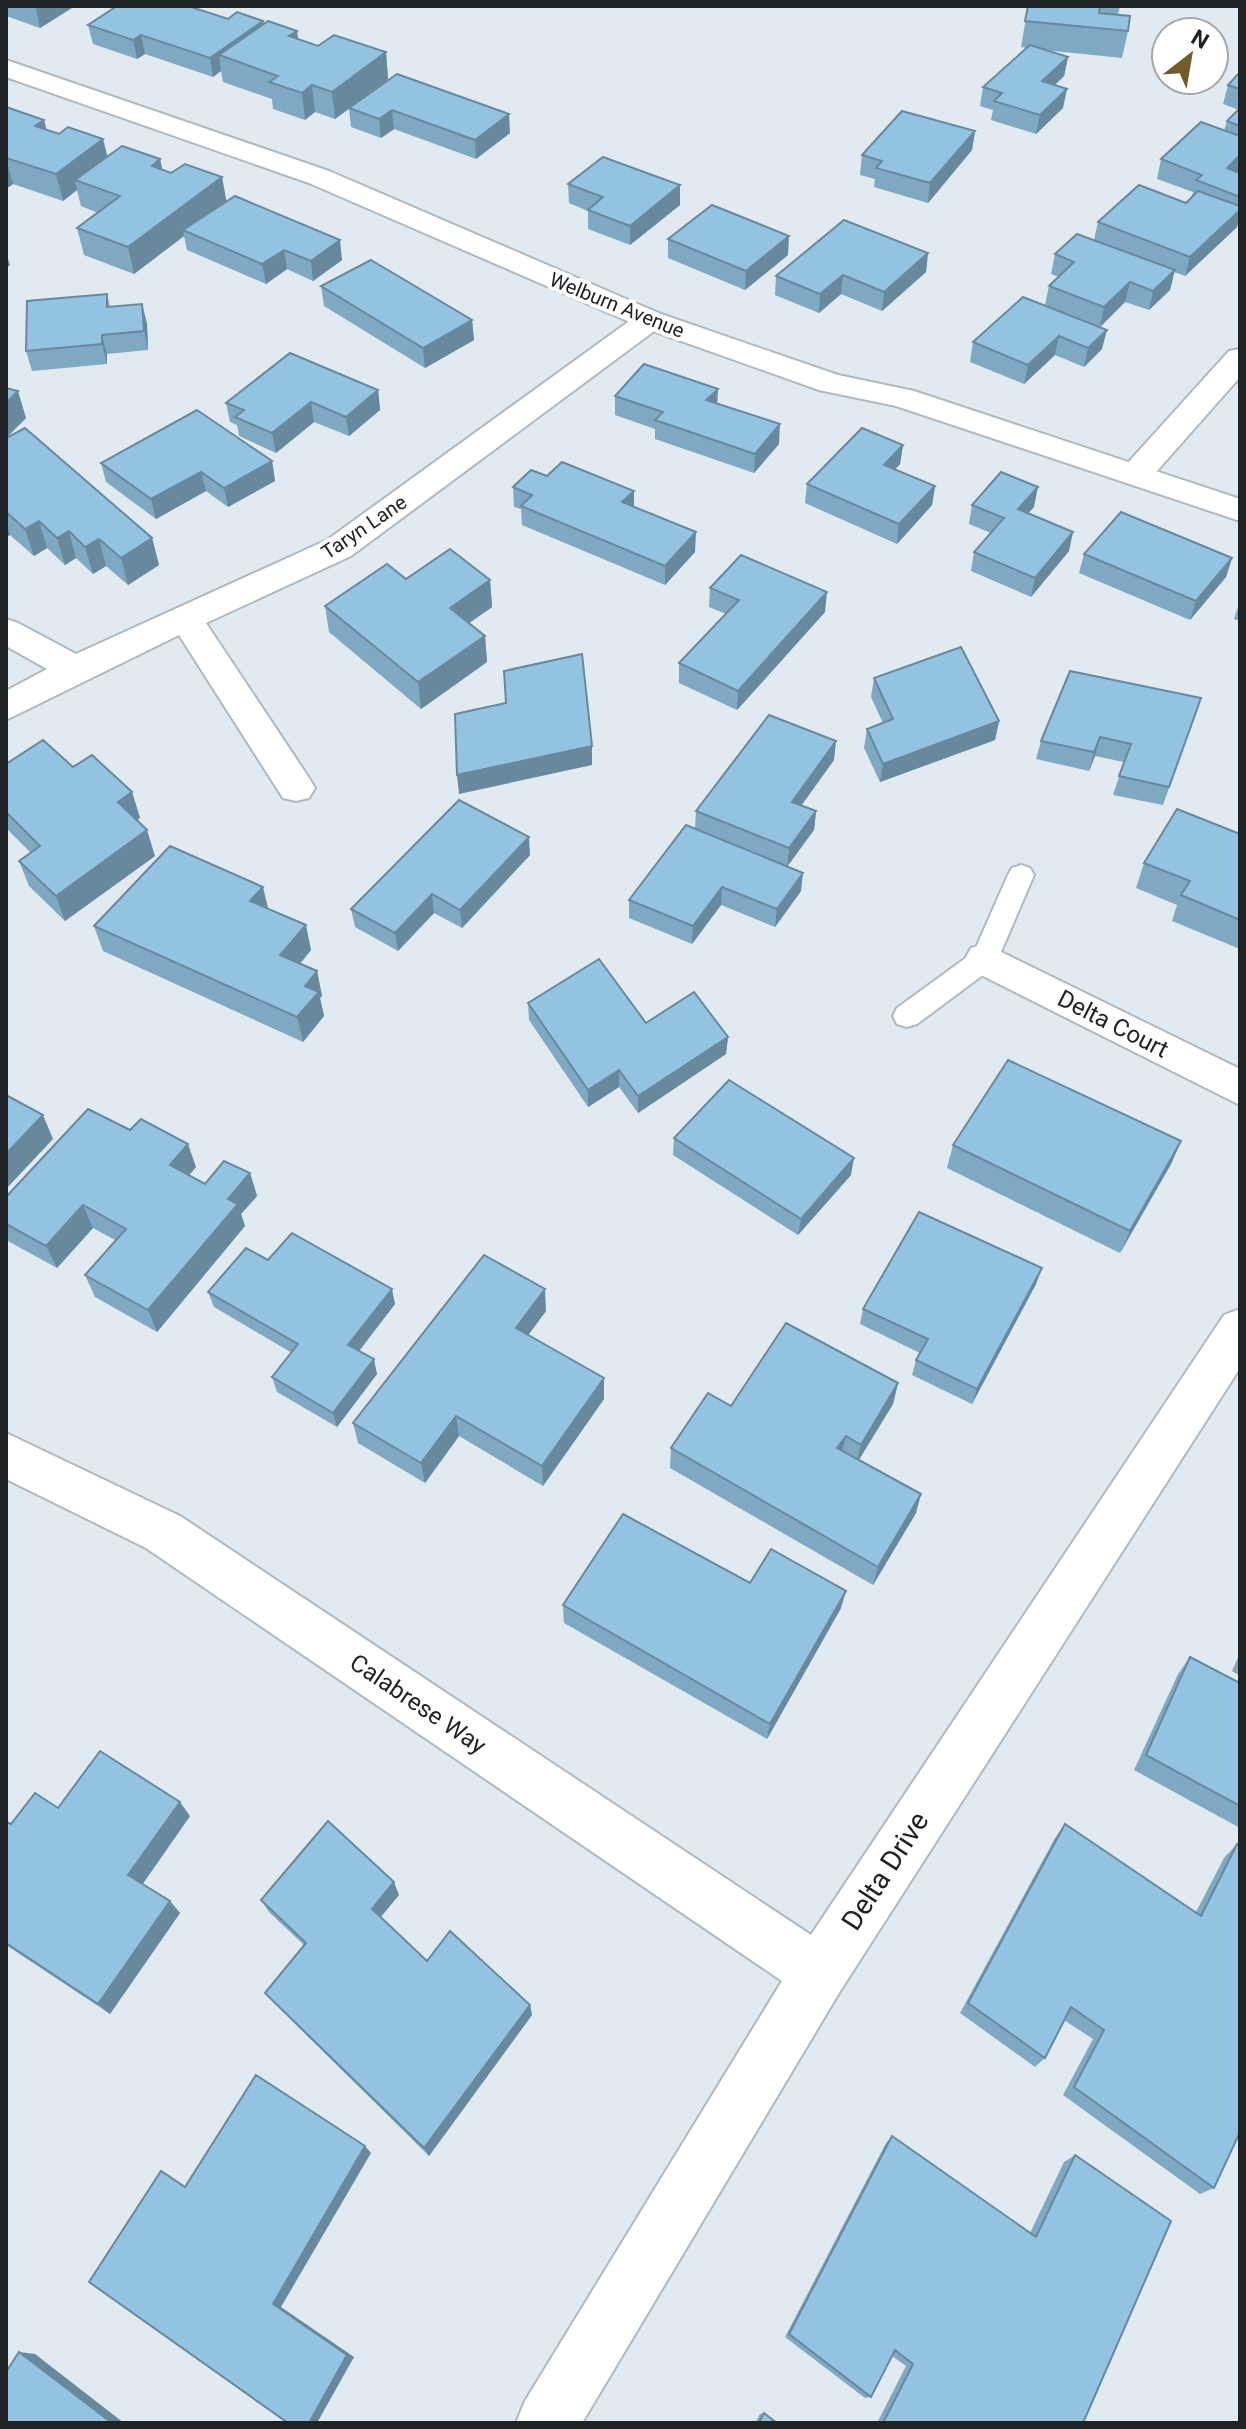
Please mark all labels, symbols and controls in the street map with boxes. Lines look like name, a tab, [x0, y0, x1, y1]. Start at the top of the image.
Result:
north arrow	[1150, 16, 1230, 96]
text: N	[1187, 25, 1213, 54]
street label: Welburn Avenue	[546, 267, 688, 343]
street label: Taryn Lane	[317, 490, 411, 564]
street label: Delta Court	[1053, 984, 1173, 1064]
street label: Calabrese Way	[345, 1648, 492, 1760]
street label: Delta Drive	[835, 1806, 935, 1936]

